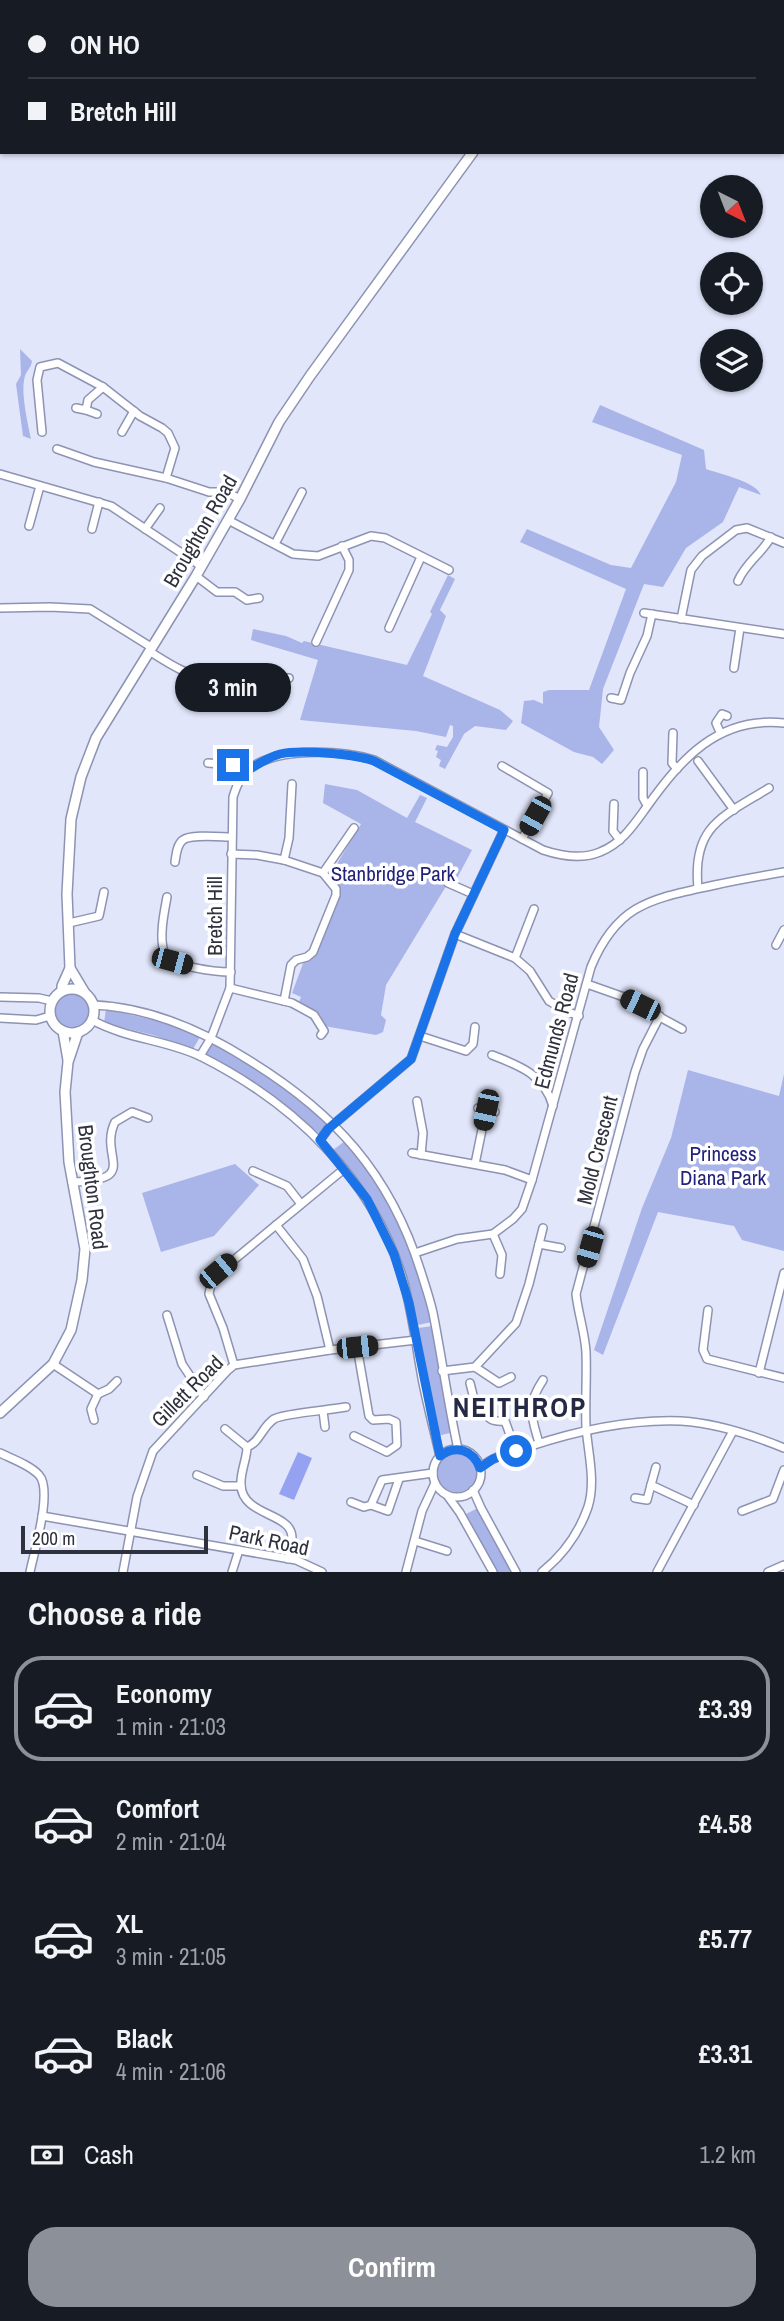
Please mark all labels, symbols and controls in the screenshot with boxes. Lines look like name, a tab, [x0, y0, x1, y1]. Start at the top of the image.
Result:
text: ON HO	[70, 27, 140, 62]
text: Bretch Hill	[70, 94, 177, 129]
north arrow	[700, 175, 763, 238]
map controls	[700, 175, 763, 392]
button: locate	[700, 252, 763, 315]
button: layers	[700, 329, 763, 392]
street label: Broughton Road	[156, 469, 244, 593]
callout: 3 min	[175, 664, 291, 712]
text: 3 min	[208, 672, 258, 703]
route end	[217, 749, 249, 781]
car	[516, 793, 555, 839]
park label: Stanbridge Park	[331, 859, 456, 888]
street label: Bretch Hill	[200, 876, 229, 956]
car	[149, 945, 196, 977]
street label: Edmunds Road	[527, 970, 585, 1092]
car	[617, 986, 664, 1024]
car	[472, 1087, 501, 1133]
street label: Mold Crescent	[570, 1092, 625, 1207]
street label: Broughton Road	[71, 1123, 115, 1251]
park label: Princess Diana Park	[680, 1139, 766, 1192]
car	[575, 1224, 606, 1270]
car	[196, 1249, 241, 1293]
car	[336, 1334, 379, 1360]
street label: Gillett Road	[145, 1349, 229, 1433]
district label: NEITHROP	[453, 1388, 587, 1426]
route start	[500, 1435, 532, 1467]
street label: Park Road	[226, 1517, 312, 1563]
scale bar	[21, 1523, 208, 1555]
text: 200 m	[32, 1525, 75, 1551]
text: Choose a ride	[28, 1592, 202, 1635]
text: Economy	[116, 1676, 212, 1711]
icon: car	[32, 1677, 95, 1740]
text: £3.39	[699, 1691, 752, 1726]
text: 1 min · 21:03	[116, 1711, 226, 1742]
text: Comfort	[116, 1791, 199, 1826]
icon: car	[32, 1792, 95, 1855]
text: £4.58	[699, 1806, 752, 1841]
text: 2 min · 21:04	[116, 1826, 226, 1857]
text: XL	[116, 1906, 143, 1941]
icon: car	[32, 1907, 95, 1970]
text: £5.77	[699, 1921, 752, 1956]
text: 3 min · 21:05	[116, 1941, 226, 1972]
text: Black	[116, 2021, 173, 2056]
icon: car	[32, 2022, 95, 2085]
text: £3.31	[699, 2036, 752, 2071]
text: 4 min · 21:06	[116, 2056, 226, 2087]
icon: cash	[28, 2136, 66, 2174]
text: Cash	[84, 2137, 134, 2172]
text: 1.2 km	[699, 2139, 756, 2170]
button: Confirm	[28, 2227, 756, 2307]

